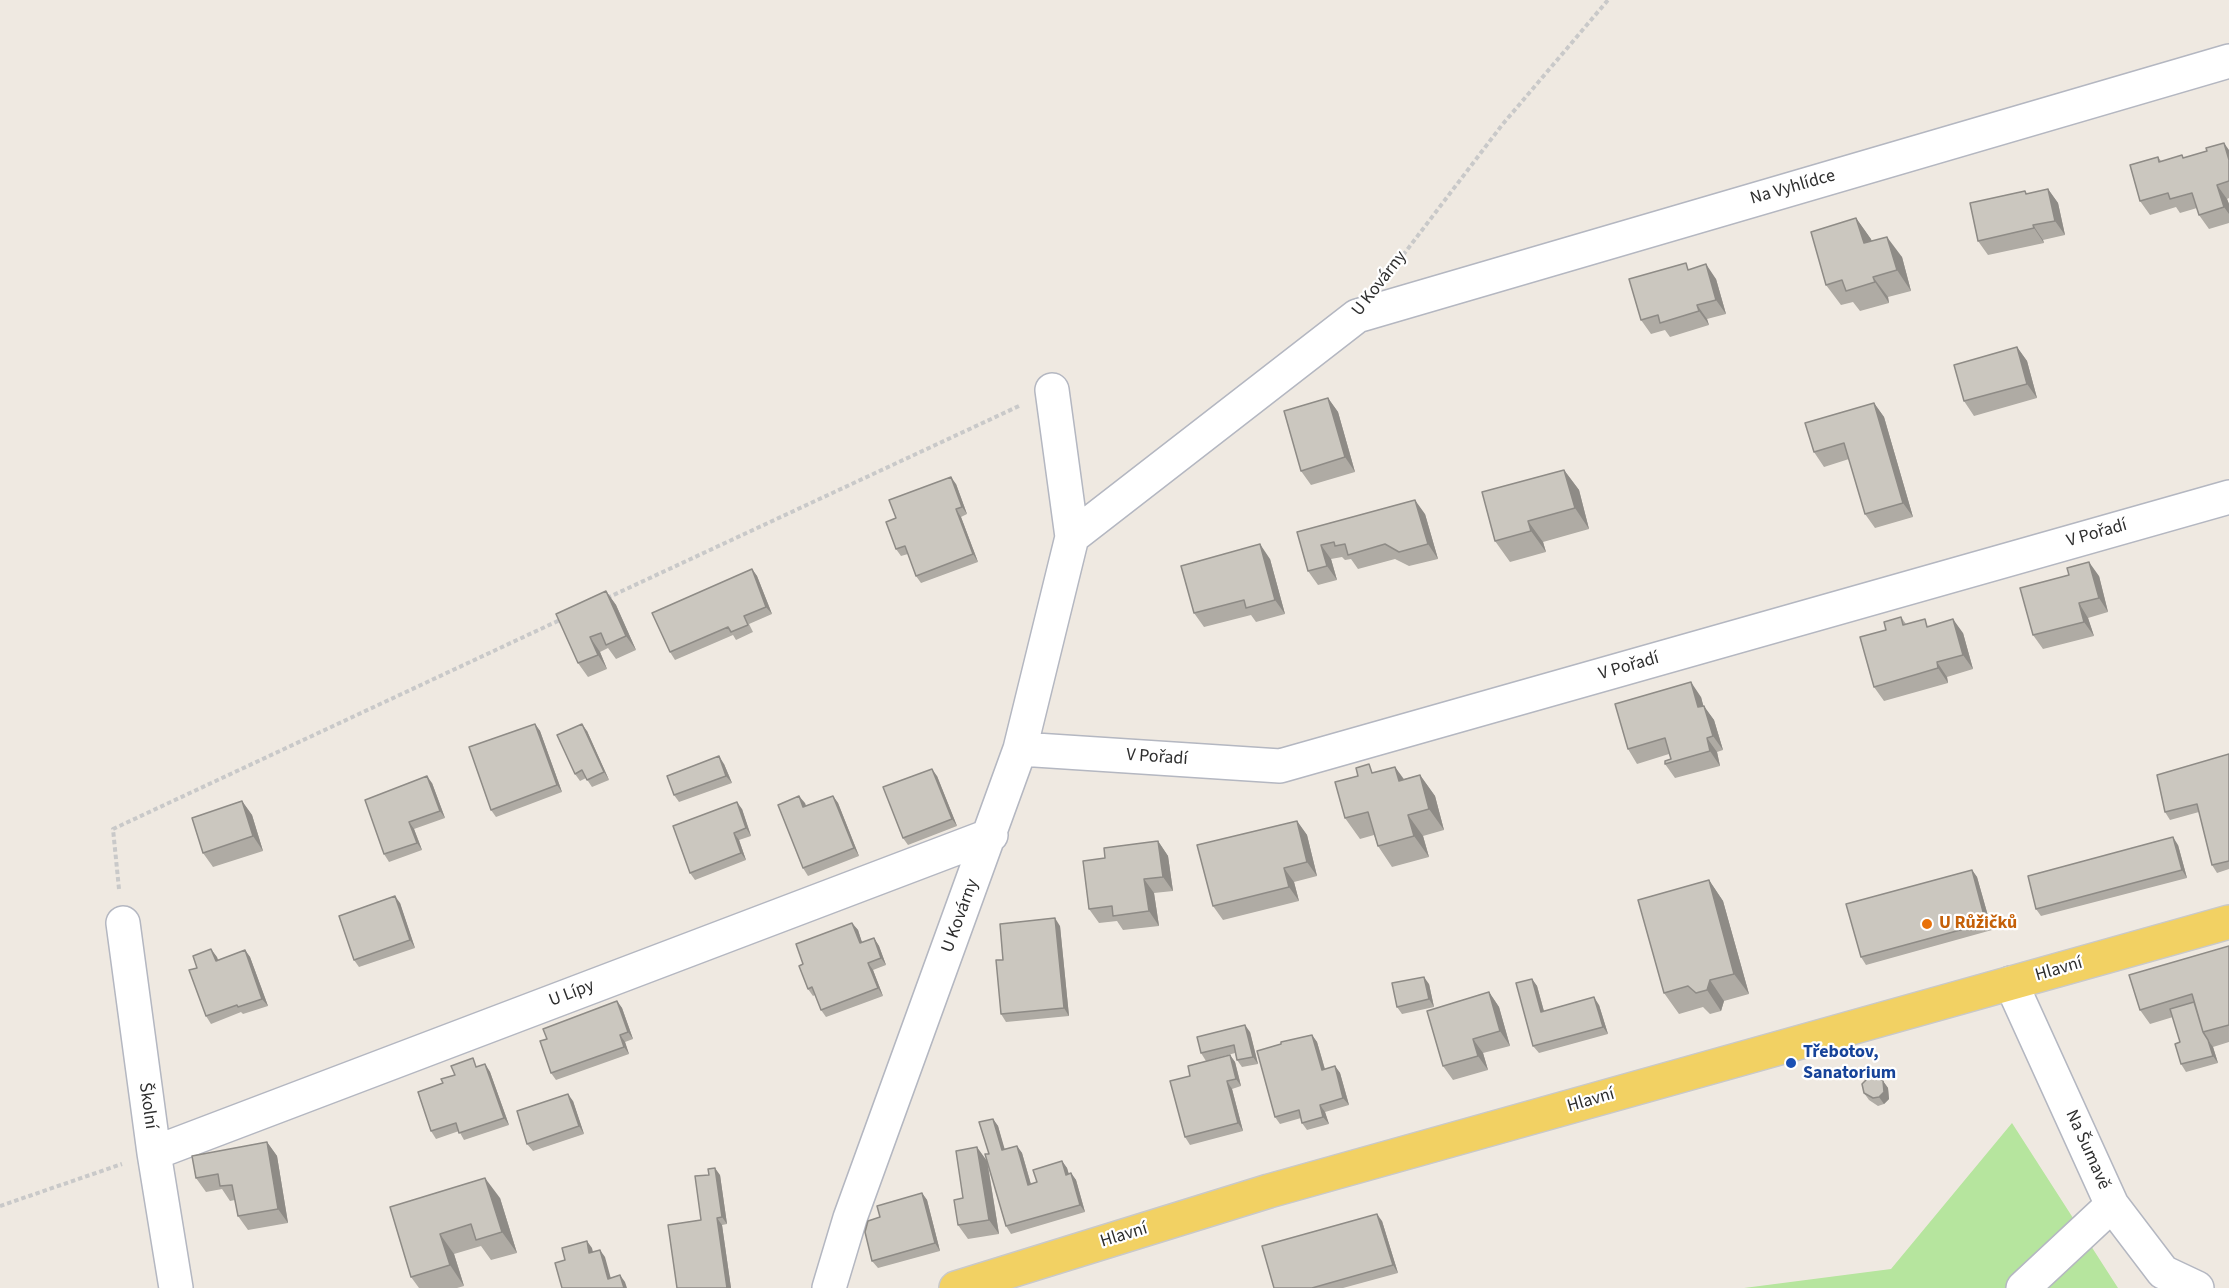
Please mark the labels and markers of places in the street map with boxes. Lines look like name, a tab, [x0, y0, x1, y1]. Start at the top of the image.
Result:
place label: U Růžičků	[1939, 913, 2017, 935]
marker: U Růžičků	[1920, 917, 1934, 931]
place label: Třebotov, Sanatorium	[1803, 1042, 1896, 1084]
marker: Třebotov, Sanatorium	[1784, 1056, 1798, 1070]

